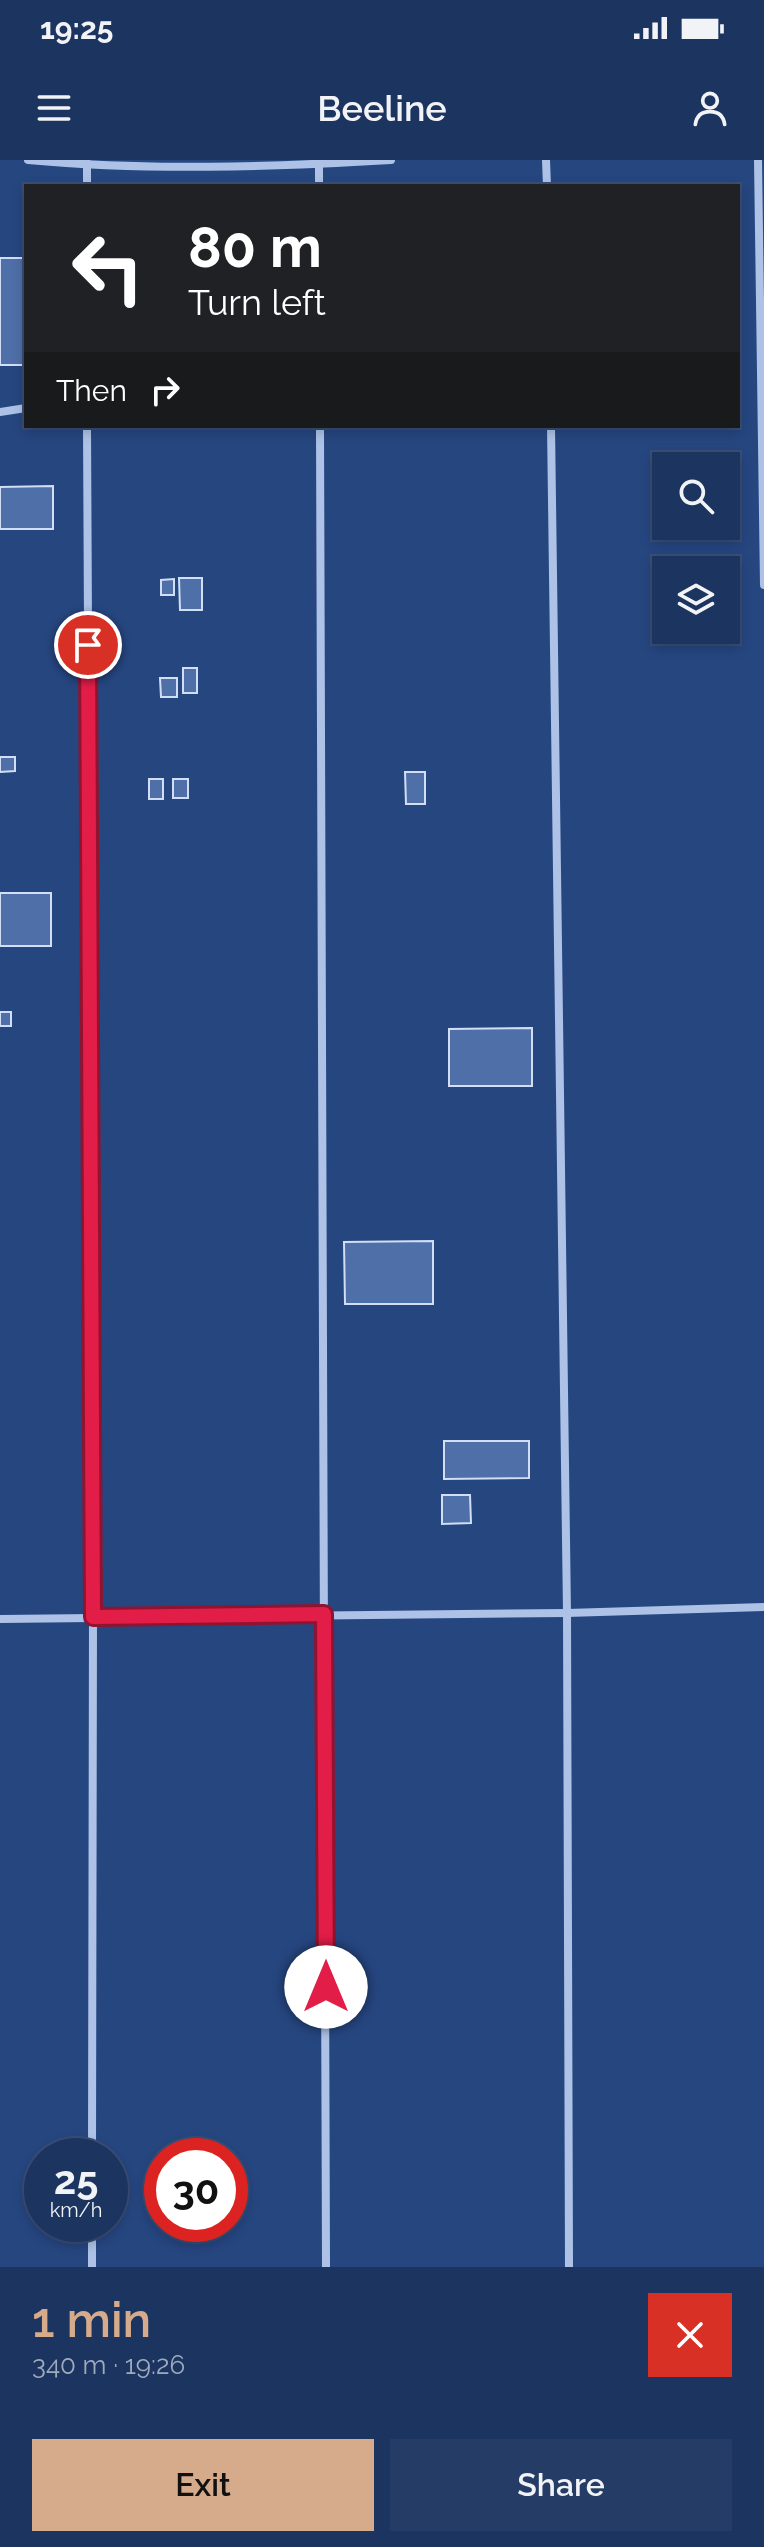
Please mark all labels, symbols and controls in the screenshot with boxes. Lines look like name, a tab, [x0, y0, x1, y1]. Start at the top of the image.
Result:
text: 19:25	[40, 11, 113, 46]
icon: menu	[32, 86, 76, 130]
icon: person	[688, 86, 732, 130]
text: Beeline	[317, 87, 447, 129]
text: 80 m	[188, 214, 322, 280]
icon: left	[56, 216, 160, 320]
text: Turn left	[188, 281, 326, 323]
icon: right	[143, 368, 187, 412]
text: Then	[56, 373, 127, 408]
map controls	[652, 452, 740, 644]
button: search	[652, 452, 740, 540]
button: layers	[652, 556, 740, 644]
pin	[54, 611, 122, 679]
icon: arrive	[66, 623, 110, 667]
position arrow	[284, 1945, 368, 2029]
speed limit sign: 30	[144, 2138, 248, 2242]
text: 25	[54, 2156, 98, 2203]
text: km/h	[50, 2198, 102, 2222]
text: 1 min	[32, 2292, 151, 2348]
button: close	[648, 2293, 732, 2377]
text: 340 m · 19:26	[32, 2350, 185, 2380]
button: Exit	[32, 2439, 374, 2531]
button: Share	[390, 2439, 732, 2531]

